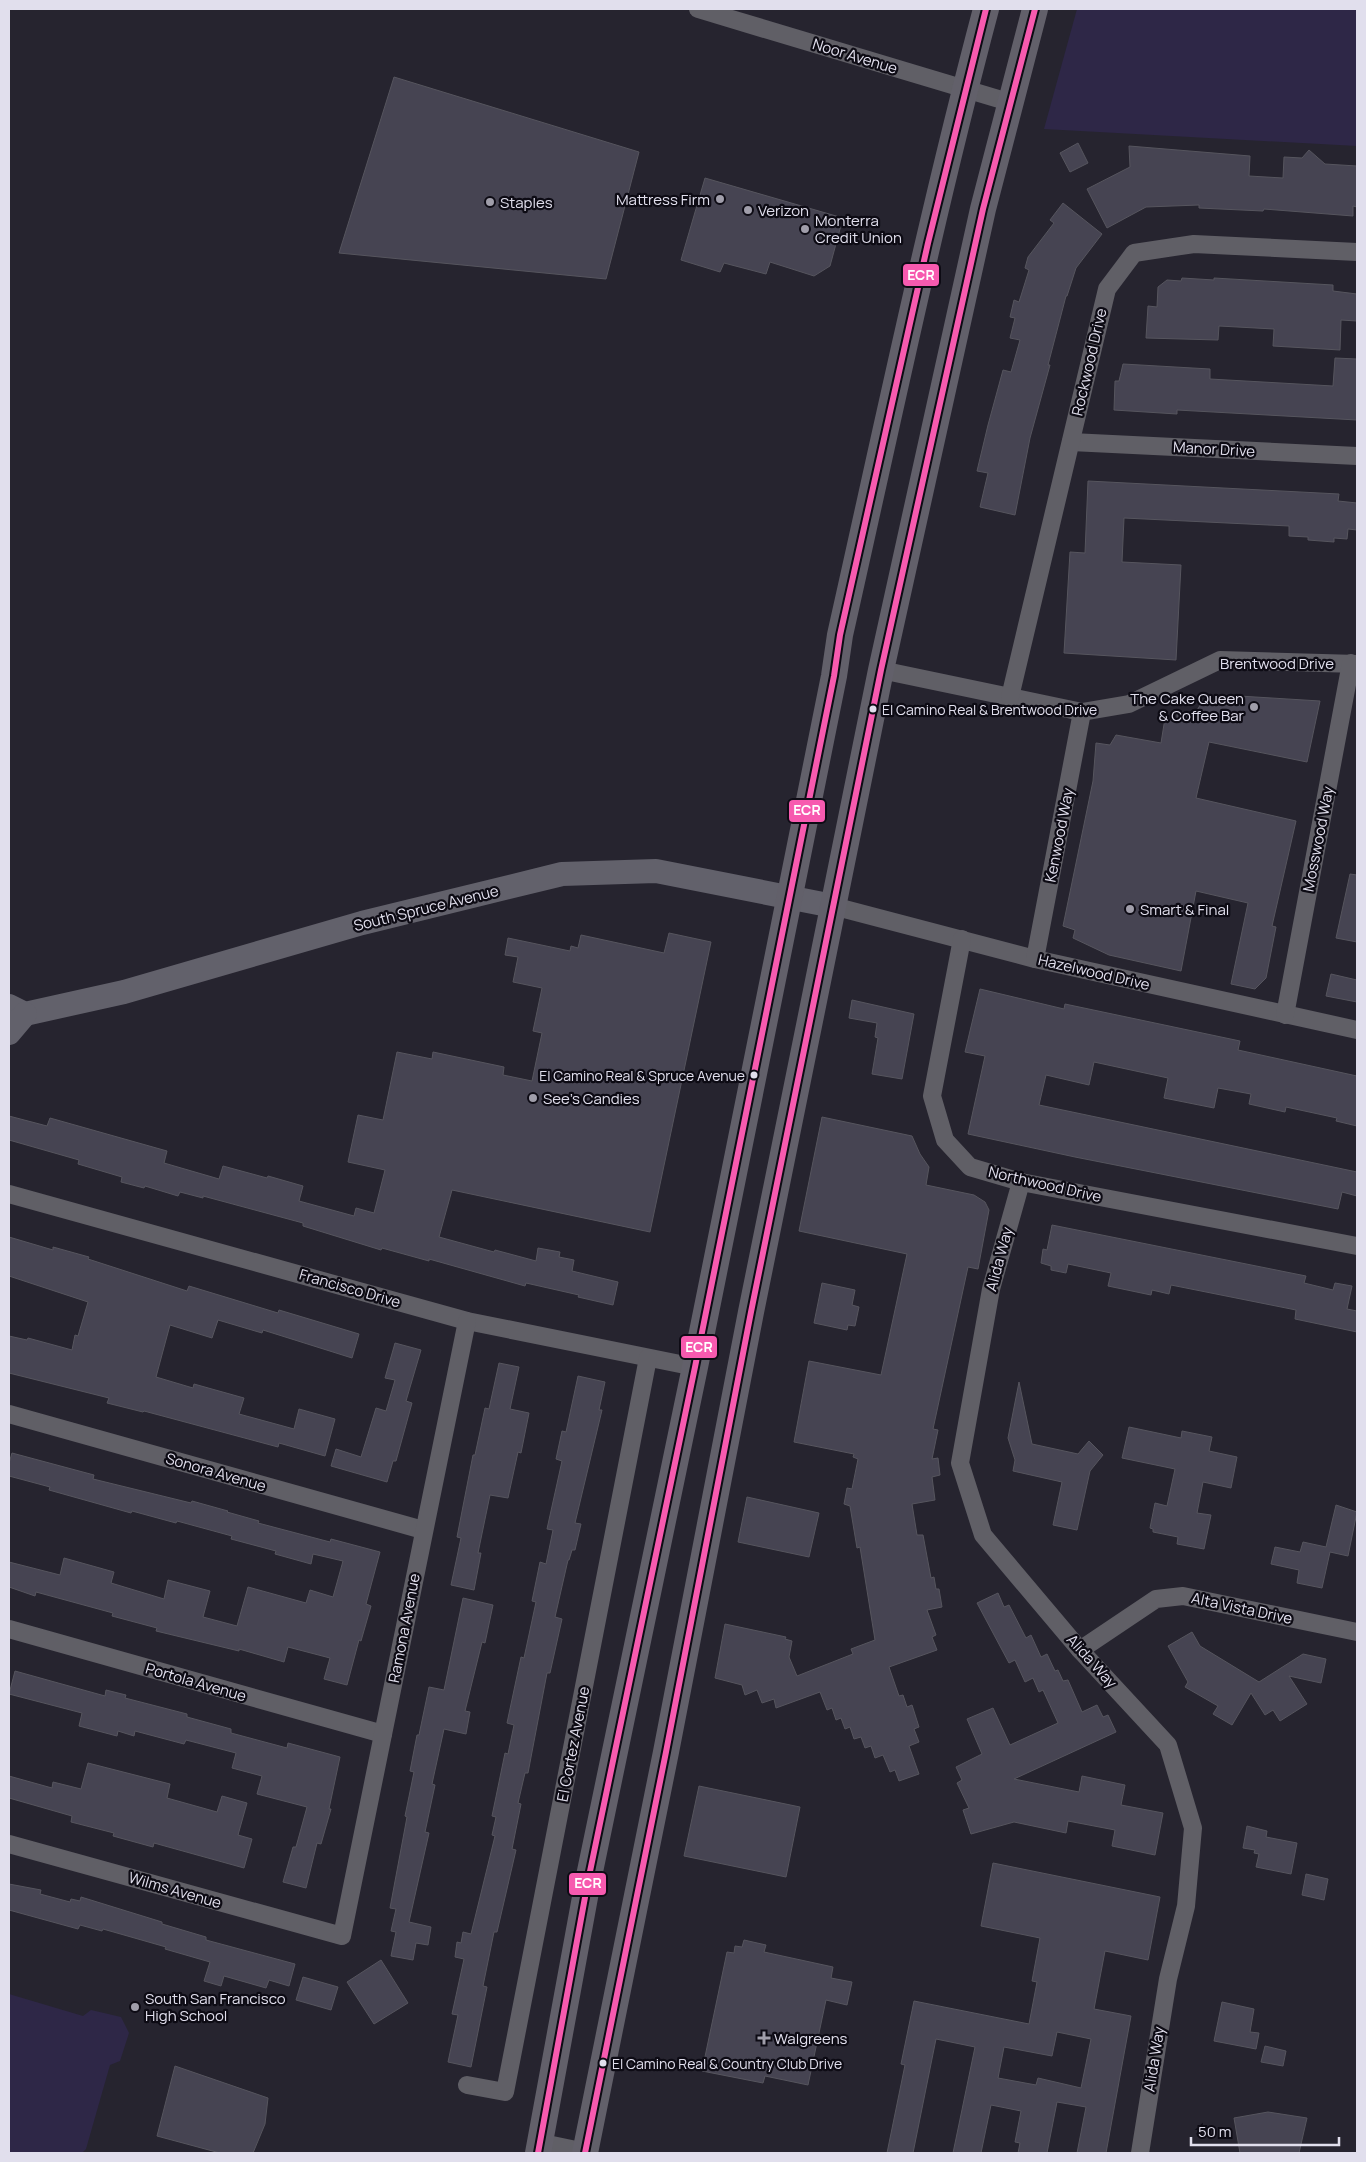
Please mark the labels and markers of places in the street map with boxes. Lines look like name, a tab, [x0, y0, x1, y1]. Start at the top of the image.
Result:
place label: Mattress Firm	[616, 189, 710, 210]
place label: Staples	[500, 192, 553, 213]
marker: Mattress Firm	[714, 193, 726, 205]
marker: Staples	[484, 196, 496, 208]
place label: Verizon	[758, 200, 809, 221]
marker: Verizon	[742, 204, 754, 216]
place label: Monterra Credit Union	[815, 210, 902, 248]
marker: Monterra Credit Union	[799, 223, 811, 235]
place label: The Cake Queen & Coffee Bar	[1130, 688, 1245, 726]
place label: El Camino Real & Brentwood Drive	[882, 700, 1097, 719]
marker: The Cake Queen & Coffee Bar	[1248, 701, 1260, 713]
marker: El Camino Real & Brentwood Drive	[868, 704, 878, 714]
place label: Smart & Final	[1140, 899, 1229, 920]
marker: Smart & Final	[1124, 903, 1136, 915]
place label: El Camino Real & Spruce Avenue	[539, 1066, 745, 1085]
marker: El Camino Real & Spruce Avenue	[749, 1070, 759, 1080]
place label: See's Candies	[543, 1088, 640, 1109]
marker: See's Candies	[527, 1092, 539, 1104]
place label: South San Francisco High School	[145, 1988, 286, 2026]
marker: South San Francisco High School	[129, 2001, 141, 2013]
place label: Walgreens	[774, 2028, 848, 2049]
marker: Walgreens	[758, 2032, 770, 2044]
place label: El Camino Real & Country Club Drive	[612, 2054, 842, 2073]
marker: El Camino Real & Country Club Drive	[598, 2058, 608, 2068]

